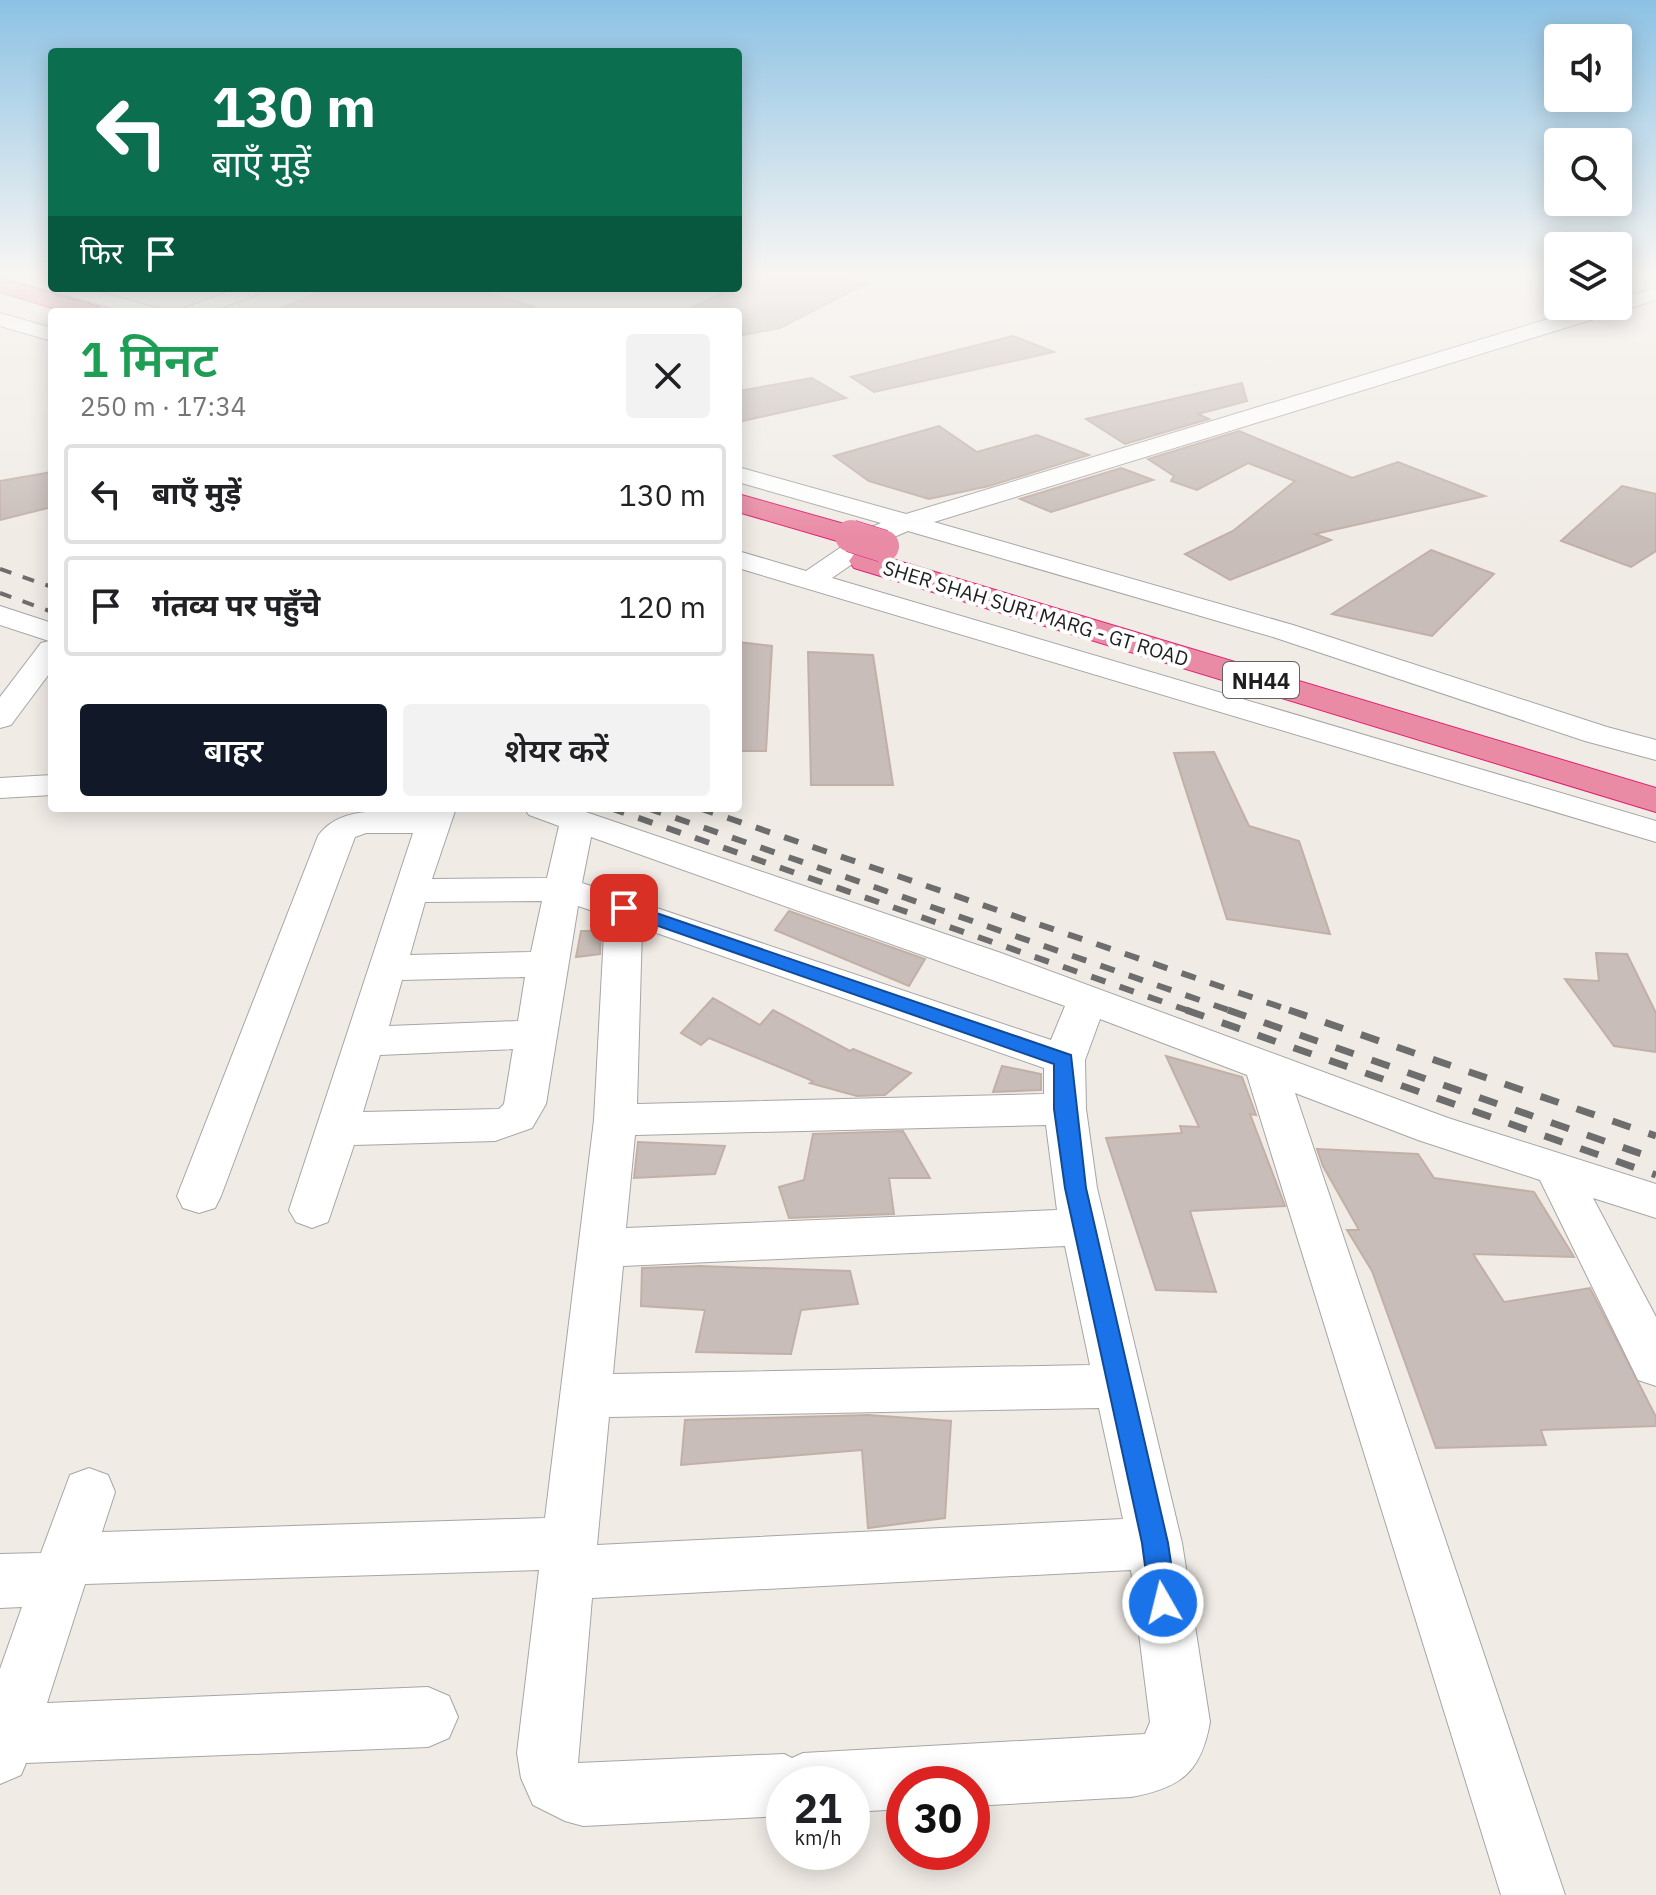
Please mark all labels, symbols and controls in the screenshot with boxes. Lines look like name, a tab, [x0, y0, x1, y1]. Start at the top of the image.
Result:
map controls	[1544, 24, 1632, 320]
button: sound	[1544, 24, 1632, 112]
text: 130 m	[212, 70, 376, 142]
icon: left	[80, 80, 184, 184]
button: search	[1544, 128, 1632, 216]
text: बाएँ मुड़ें	[212, 140, 311, 187]
icon: arrive	[139, 232, 183, 276]
button: layers	[1544, 232, 1632, 320]
text: फिर	[80, 233, 123, 272]
text: 1 मिनट	[80, 328, 218, 390]
button: close	[626, 334, 710, 418]
text: 250 m · 17:34	[80, 389, 246, 423]
icon: left	[84, 472, 128, 516]
text: बाएँ मुड़ें	[152, 473, 241, 512]
text: 130 m	[619, 475, 706, 514]
street label: SHER SHAH SURI MARG - GT ROAD	[880, 554, 1192, 672]
icon: arrive	[84, 584, 128, 628]
text: गंतव्य पर पहुँचे	[152, 585, 320, 624]
text: 120 m	[619, 587, 706, 626]
road number: NH44	[1223, 662, 1299, 698]
button: बाहर	[80, 704, 387, 796]
button: शेयर करें	[403, 704, 710, 796]
pin	[590, 874, 658, 942]
icon: arrive	[602, 886, 646, 930]
position arrow	[1121, 1561, 1205, 1645]
speed limit sign: 30	[886, 1766, 990, 1870]
text: 21	[794, 1782, 842, 1834]
text: km/h	[794, 1824, 842, 1851]

